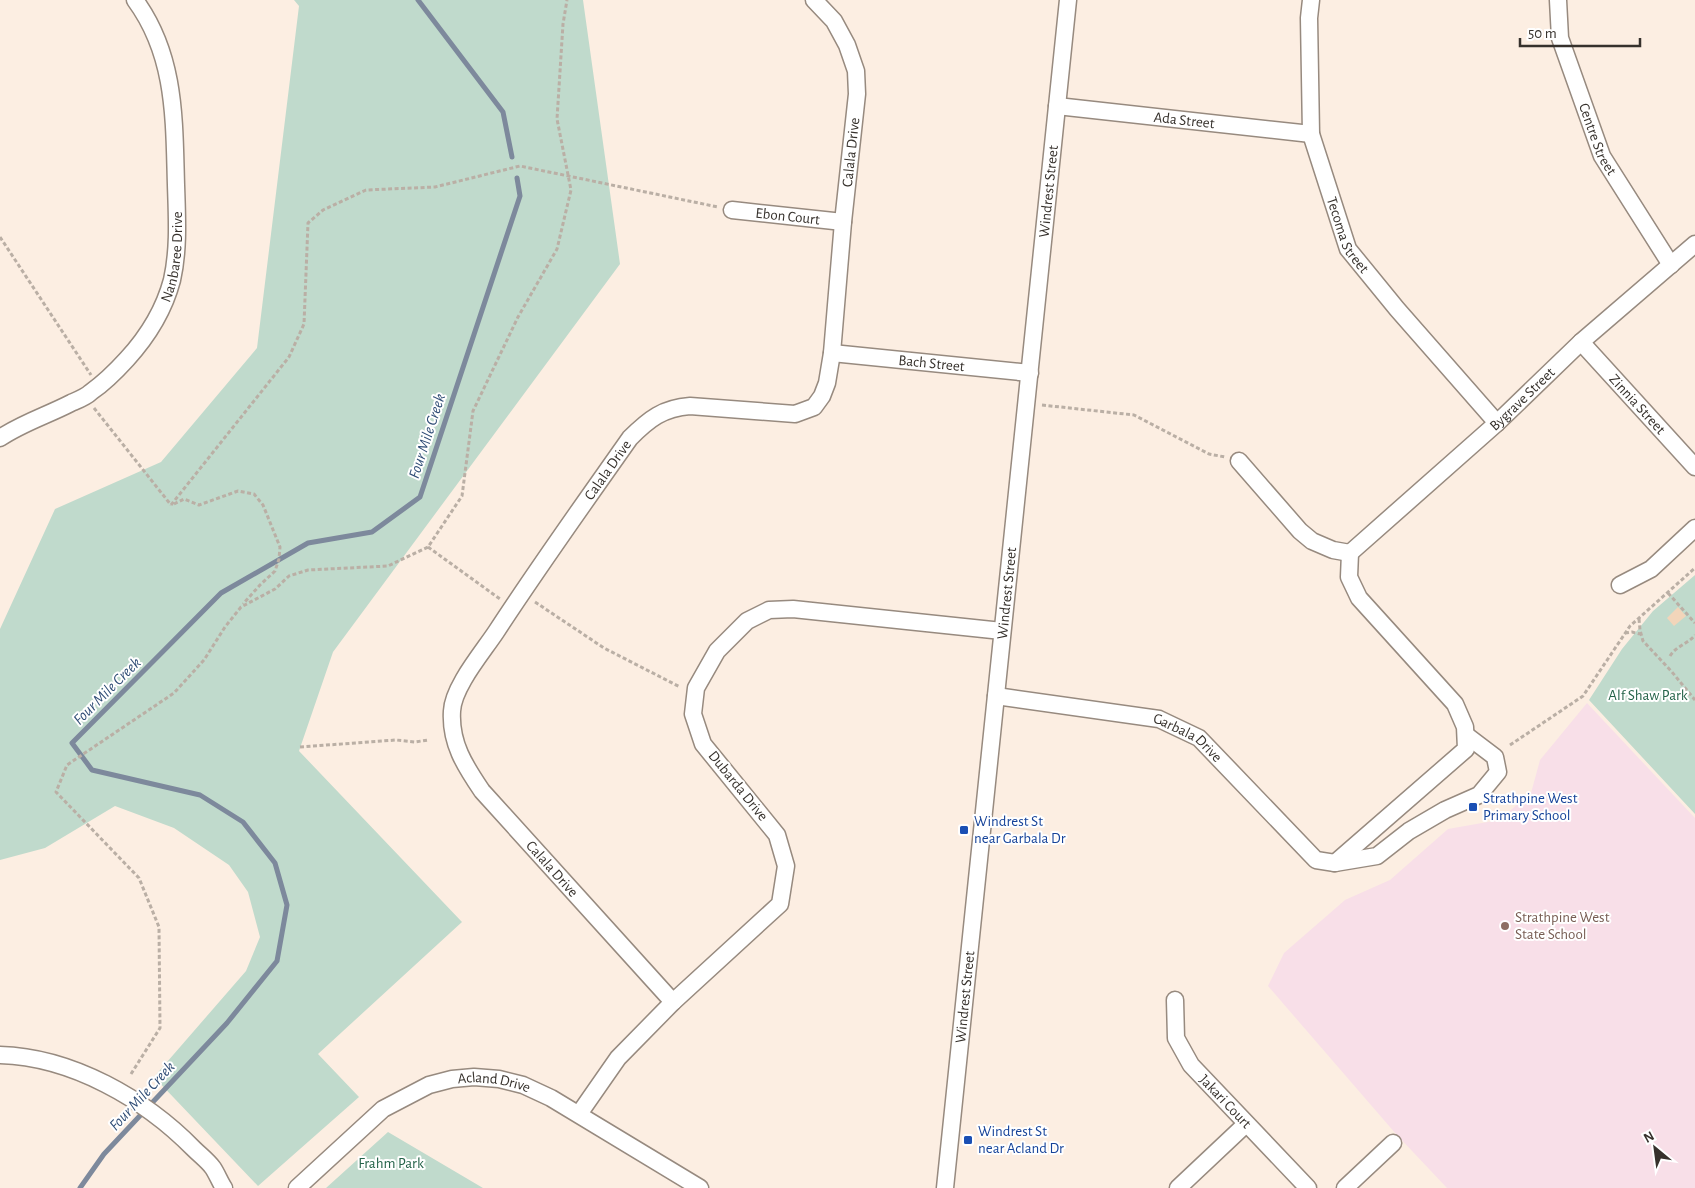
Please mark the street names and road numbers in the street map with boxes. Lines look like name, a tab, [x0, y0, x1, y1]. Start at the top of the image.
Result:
street label: Centre Street	[1576, 101, 1620, 178]
street label: Ada Street	[1153, 109, 1216, 131]
street label: Calala Drive	[839, 117, 862, 188]
street label: Windrest Street	[1036, 144, 1060, 238]
street label: Tecoma Street	[1324, 195, 1372, 276]
street label: Ebon Court	[755, 205, 821, 227]
street label: Nanbaree Drive	[158, 211, 185, 304]
street label: Bach Street	[898, 352, 966, 374]
street label: Bygrave Street	[1487, 364, 1558, 433]
street label: Zinnia Street	[1607, 371, 1669, 437]
street label: Calala Drive	[581, 437, 634, 503]
street label: Windrest Street	[994, 546, 1019, 640]
street label: Garbala Drive	[1153, 711, 1225, 765]
street label: Dubarda Drive	[705, 748, 771, 824]
street label: Calala Drive	[523, 838, 581, 900]
street label: Windrest Street	[953, 950, 977, 1044]
street label: Acland Drive	[457, 1069, 533, 1095]
street label: Jakari Court	[1197, 1072, 1254, 1131]

